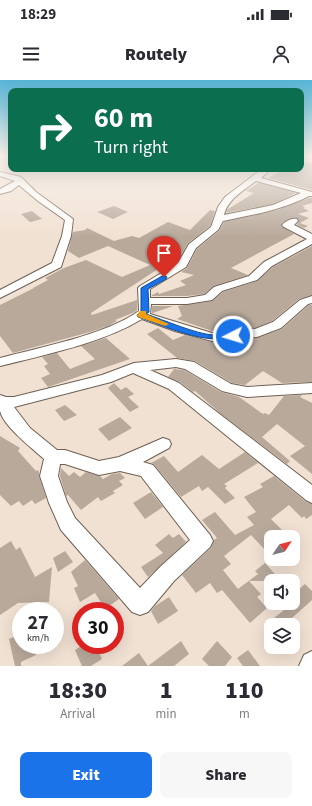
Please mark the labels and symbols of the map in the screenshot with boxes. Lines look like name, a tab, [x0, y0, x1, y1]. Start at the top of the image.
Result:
pin	[147, 236, 181, 277]
position arrow	[212, 315, 254, 357]
north arrow	[264, 530, 300, 566]
speed limit sign: 30	[72, 602, 124, 654]

